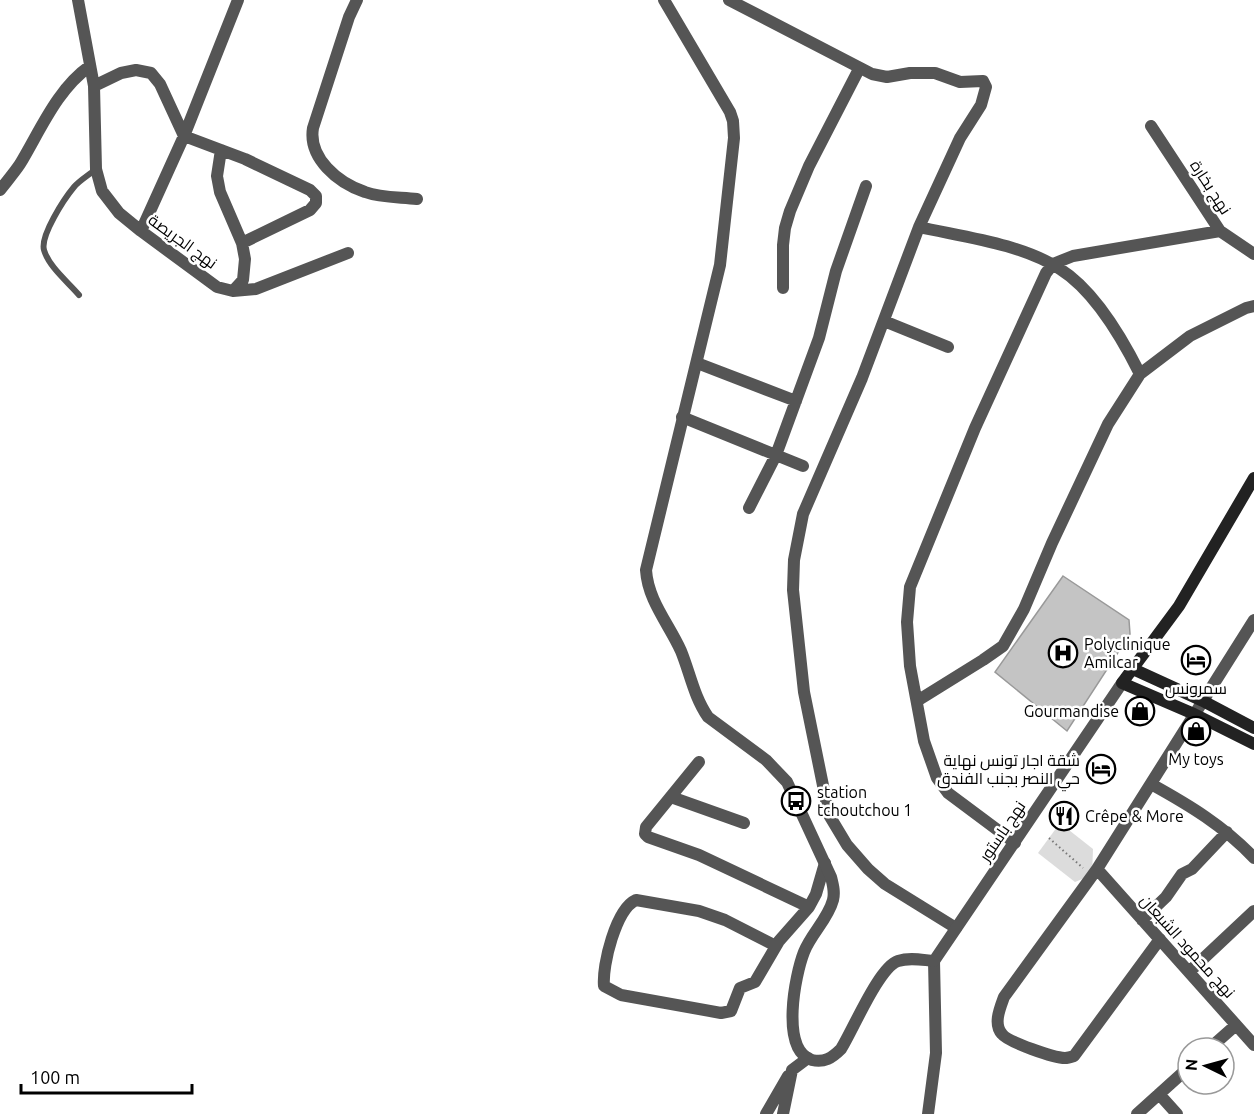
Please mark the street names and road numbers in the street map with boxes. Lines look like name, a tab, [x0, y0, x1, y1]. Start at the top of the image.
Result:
street label: نهج بخارة	[1184, 157, 1235, 219]
street label: نهج الجريصة	[144, 210, 221, 274]
street label: نهج باستور	[975, 797, 1031, 867]
street label: نهج محمود الشبعان	[1135, 891, 1239, 1003]

